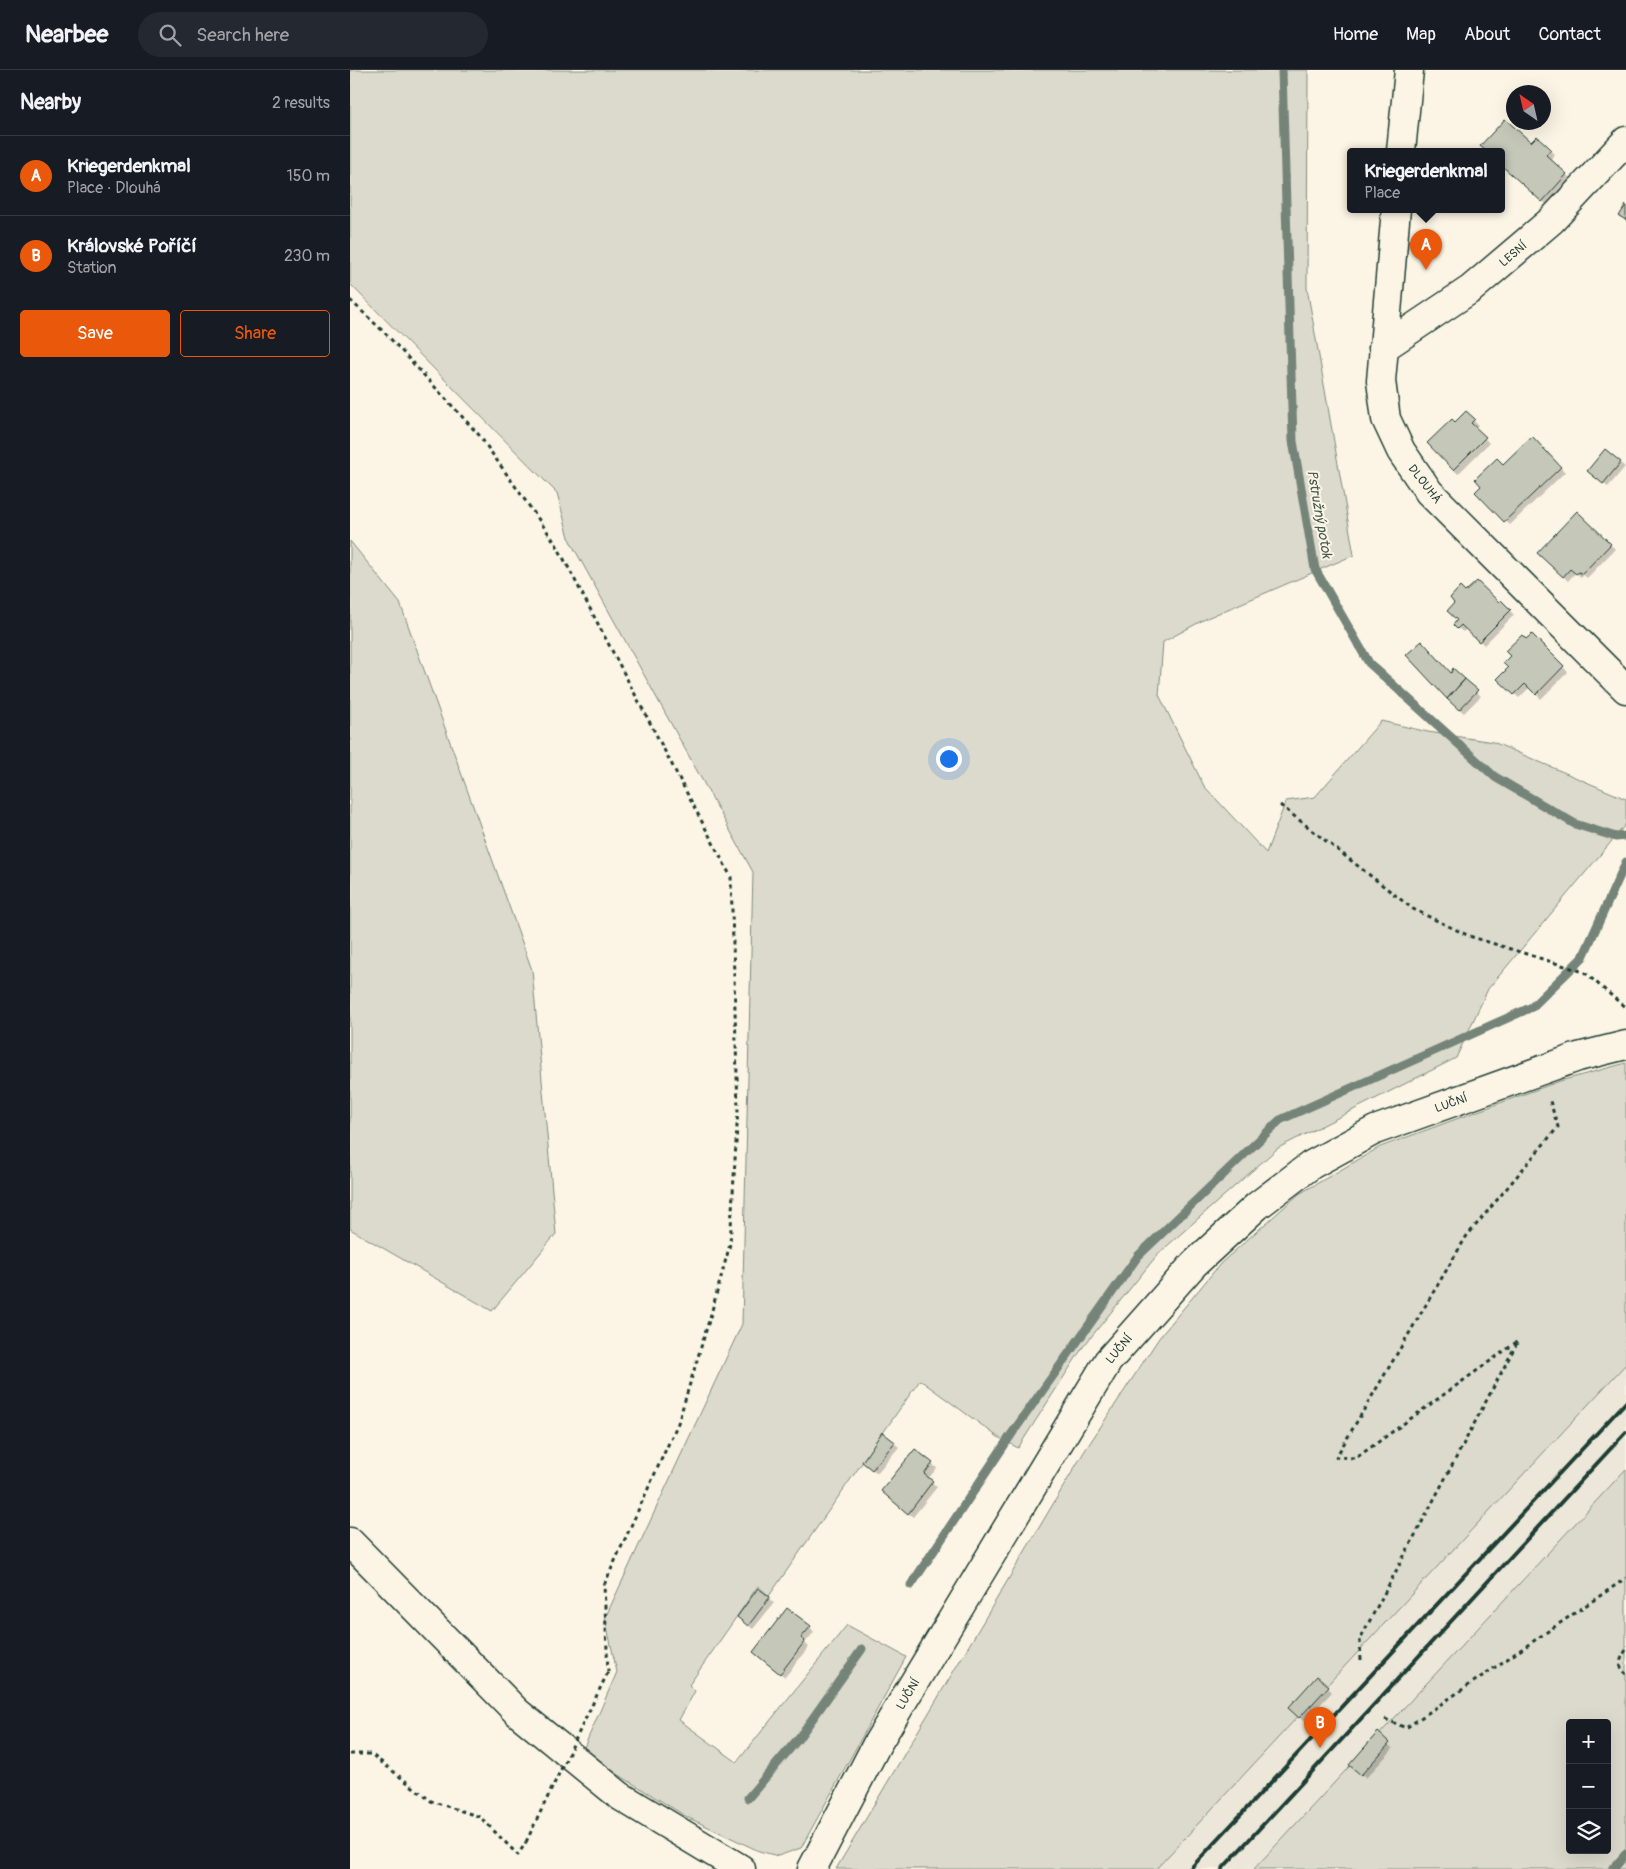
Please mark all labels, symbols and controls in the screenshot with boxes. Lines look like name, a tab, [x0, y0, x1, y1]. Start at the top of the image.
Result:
search box	[138, 12, 488, 57]
text: Nearbee	[25, 20, 108, 49]
icon: search	[156, 21, 184, 49]
text: Search here	[196, 23, 289, 47]
text: Home	[1333, 23, 1378, 46]
text: Map	[1406, 23, 1436, 46]
text: About	[1464, 23, 1510, 46]
text: Contact	[1538, 23, 1601, 46]
north arrow	[1506, 85, 1551, 130]
text: Nearby	[20, 89, 81, 116]
text: 2 results	[272, 93, 330, 113]
popup	[1347, 148, 1505, 213]
text: Kriegerdenkmal	[67, 154, 191, 178]
text: Kriegerdenkmal	[1364, 159, 1488, 183]
text: A	[31, 166, 41, 186]
text: 150 m	[286, 166, 330, 186]
text: Place · Dlouhá	[67, 178, 161, 198]
text: Place	[1364, 183, 1400, 203]
pin: A	[1410, 229, 1442, 270]
text: Královské Poříčí	[67, 234, 197, 258]
street label: LESNÍ	[1496, 237, 1531, 270]
text: B	[31, 246, 41, 266]
text: 230 m	[284, 246, 330, 266]
text: Station	[67, 258, 117, 278]
button: Save	[20, 310, 170, 357]
button: Share	[180, 310, 330, 357]
street label: DLOUHÁ	[1405, 461, 1445, 507]
water label: Pstružný potok	[1303, 469, 1336, 561]
your location	[936, 746, 962, 772]
street label: LUČNÍ	[1432, 1090, 1470, 1116]
street label: LUČNÍ	[1102, 1330, 1136, 1367]
street label: LUČNÍ	[892, 1675, 924, 1713]
pin: B	[1304, 1707, 1336, 1748]
map controls	[1566, 1719, 1611, 1854]
button: +	[1566, 1719, 1611, 1764]
button: −	[1566, 1764, 1611, 1809]
button: layers	[1566, 1809, 1611, 1854]

